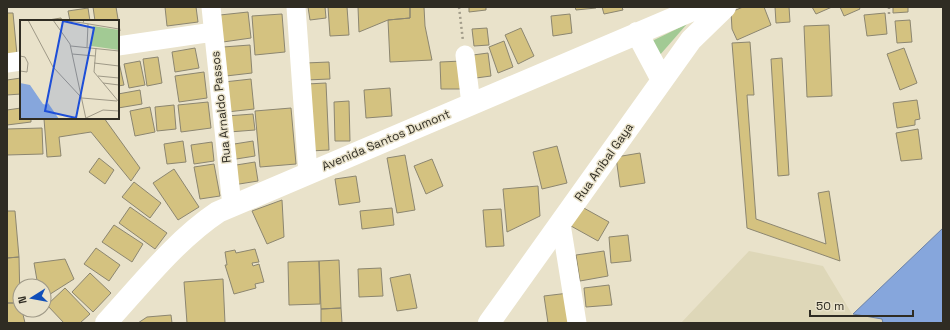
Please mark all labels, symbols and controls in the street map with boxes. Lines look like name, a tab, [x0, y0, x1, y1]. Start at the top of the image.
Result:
inset map	[20, 20, 119, 119]
street label: Rua Arnaldo Passos	[207, 50, 235, 164]
street label: Avenida Santos Dumont	[319, 106, 453, 174]
street label: Rua Aníbal Gaya	[571, 120, 637, 204]
north arrow	[12, 278, 52, 318]
scale bar	[810, 292, 913, 318]
text: N	[15, 295, 30, 305]
text: 50 m	[816, 298, 844, 314]

